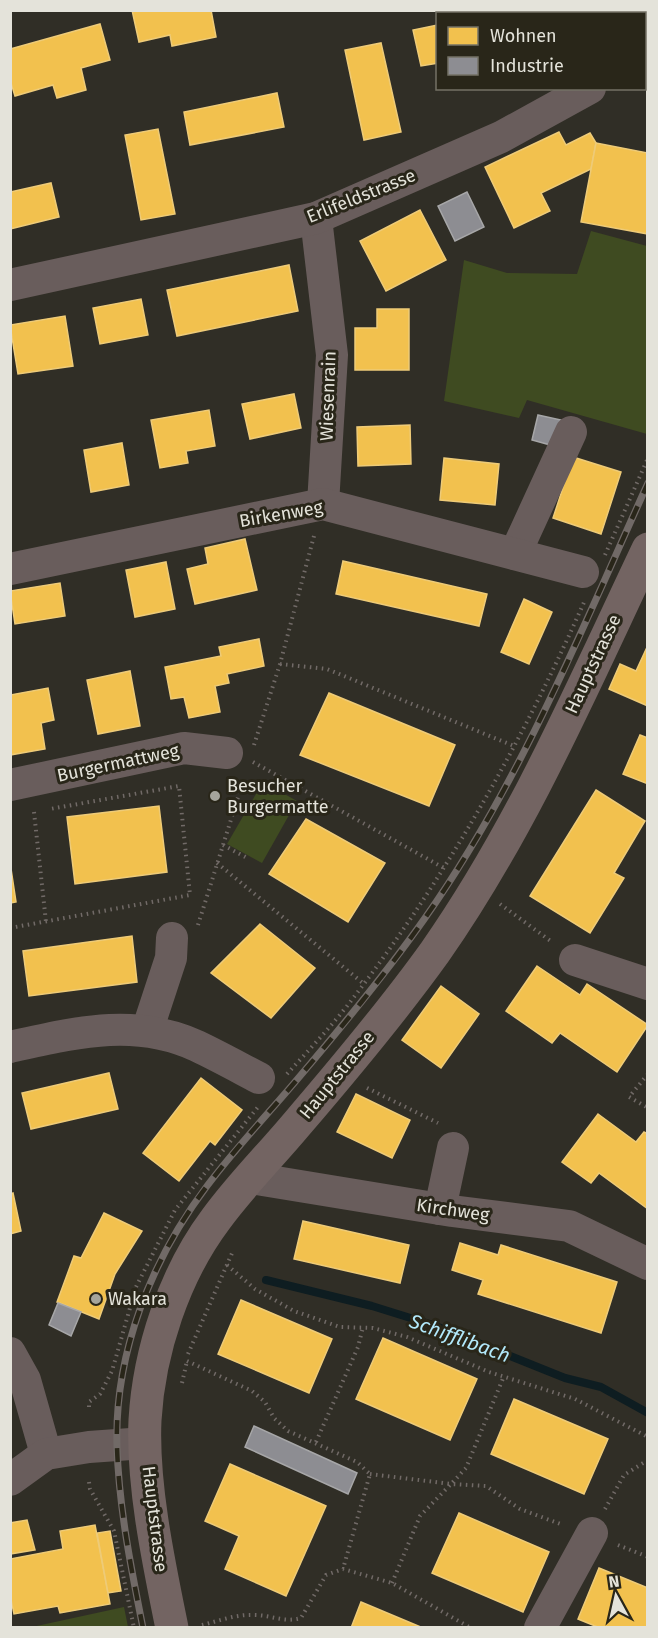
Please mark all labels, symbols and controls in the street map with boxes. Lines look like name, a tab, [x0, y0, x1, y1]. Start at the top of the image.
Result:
legend	[436, 12, 646, 90]
text: Wohnen	[490, 25, 557, 47]
text: Industrie	[490, 55, 564, 77]
street label: Erlifeldstrasse	[303, 164, 419, 228]
street label: Wiesenrain	[315, 351, 341, 441]
street label: Birkenweg	[237, 496, 325, 532]
street label: Hauptstrasse	[560, 611, 626, 717]
street label: Burgermattweg	[55, 739, 182, 787]
place label: Besucher Burgermatte	[227, 775, 329, 818]
marker: Besucher Burgermatte	[208, 789, 222, 803]
street label: Hauptstrasse	[295, 1027, 379, 1123]
street label: Kirchweg	[415, 1194, 491, 1226]
place label: Wakara	[108, 1288, 167, 1310]
marker: Wakara	[89, 1292, 103, 1306]
water label: Schifflibach	[405, 1308, 514, 1367]
street label: Hauptstrasse	[138, 1465, 172, 1573]
north arrow	[586, 1566, 646, 1626]
text: N	[607, 1571, 621, 1592]

